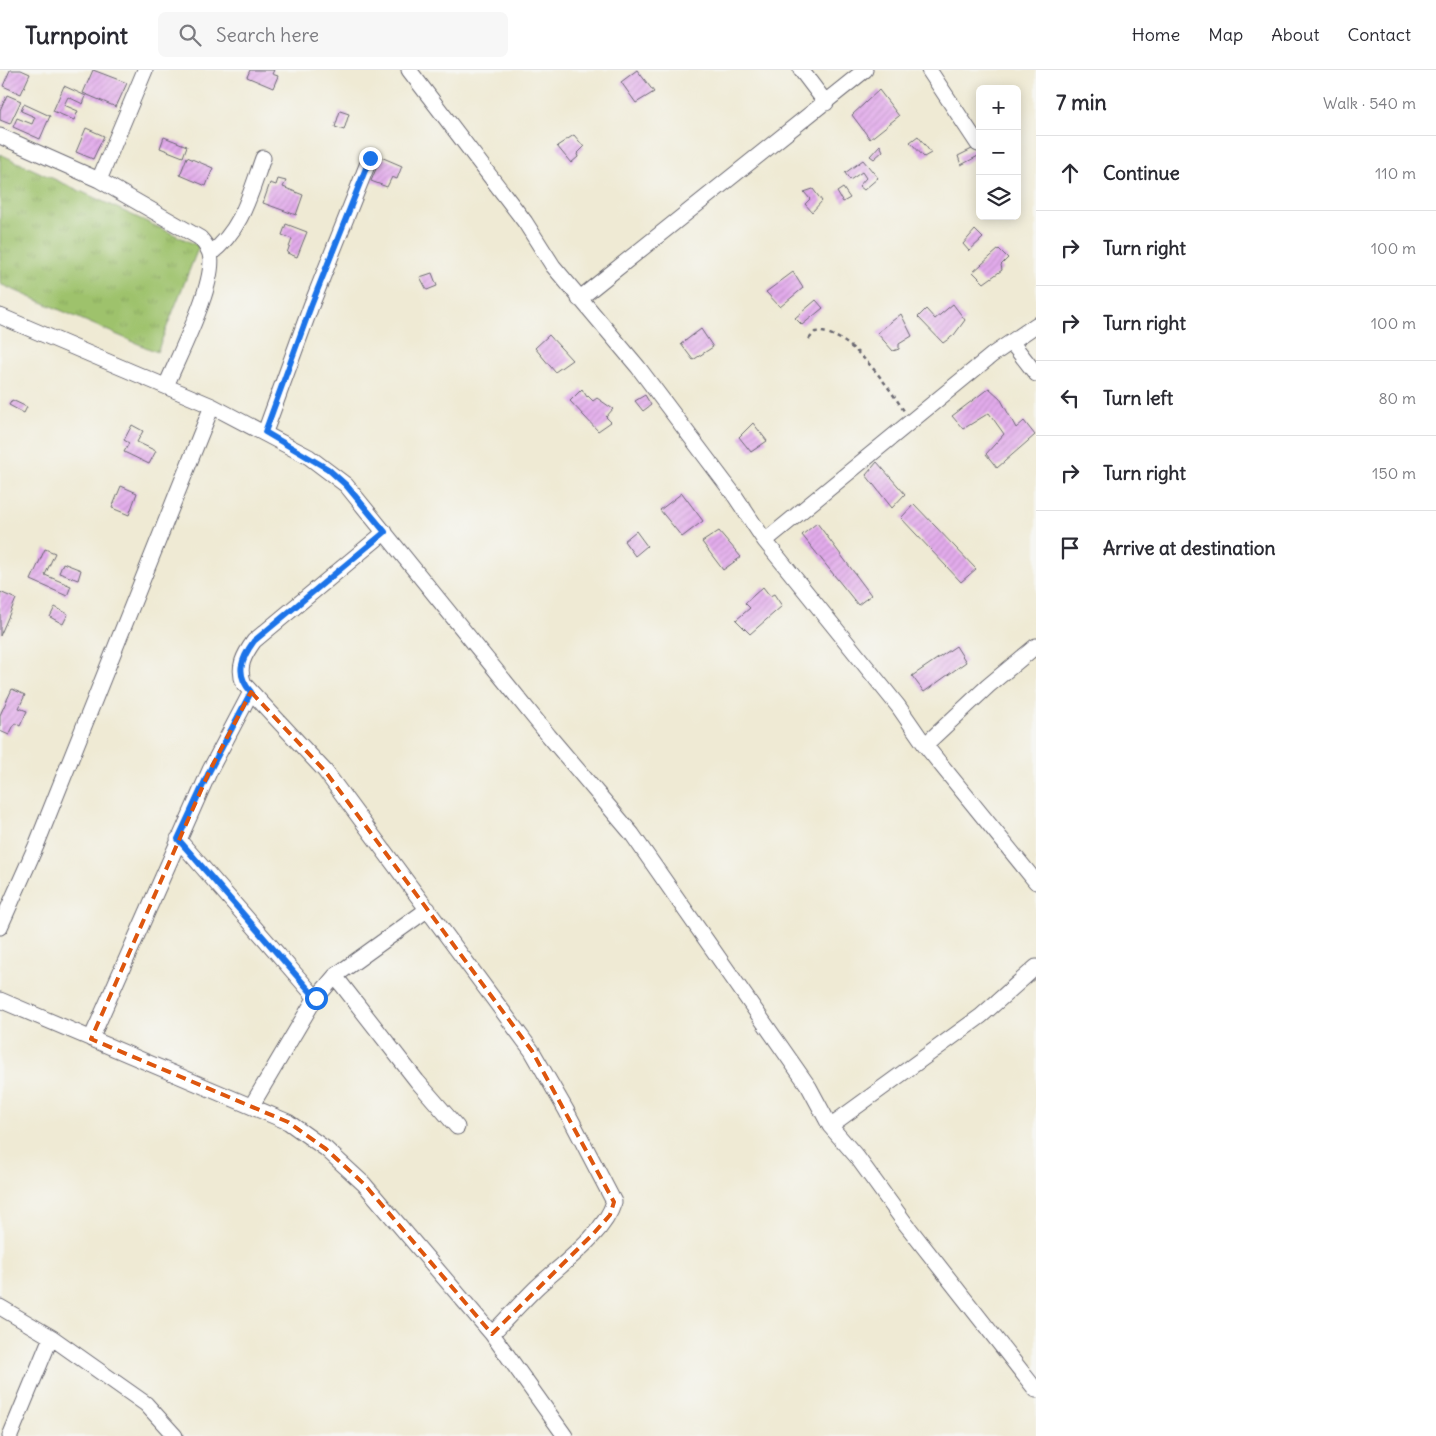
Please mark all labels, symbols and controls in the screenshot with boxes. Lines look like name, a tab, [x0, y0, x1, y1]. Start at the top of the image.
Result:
search box	[158, 12, 508, 57]
text: Turnpoint	[25, 20, 128, 50]
icon: search	[176, 21, 204, 49]
text: Search here	[216, 23, 319, 47]
text: Home	[1132, 23, 1180, 46]
text: Map	[1208, 23, 1243, 46]
text: About	[1271, 23, 1319, 46]
text: Contact	[1347, 23, 1411, 46]
map controls	[976, 85, 1021, 220]
button: +	[976, 85, 1021, 130]
text: 7 min	[1056, 89, 1107, 116]
text: Walk · 540 m	[1323, 93, 1416, 113]
button: −	[976, 130, 1021, 175]
route end	[359, 147, 382, 170]
icon: ahead	[1056, 159, 1084, 187]
text: Continue	[1103, 161, 1180, 185]
text: 110 m	[1375, 163, 1416, 183]
button: layers	[976, 175, 1021, 220]
icon: right	[1056, 234, 1084, 262]
text: Turn right	[1103, 236, 1186, 260]
text: 100 m	[1371, 238, 1416, 258]
icon: right	[1056, 309, 1084, 337]
text: Turn right	[1103, 311, 1186, 335]
text: 100 m	[1371, 313, 1416, 333]
icon: left	[1056, 384, 1084, 412]
text: Turn left	[1103, 386, 1173, 410]
text: 80 m	[1378, 388, 1416, 408]
icon: right	[1056, 459, 1084, 487]
text: Turn right	[1103, 461, 1186, 485]
text: 150 m	[1372, 463, 1416, 483]
icon: arrive	[1056, 534, 1084, 562]
text: Arrive at destination	[1103, 536, 1276, 560]
route start	[305, 987, 328, 1010]

